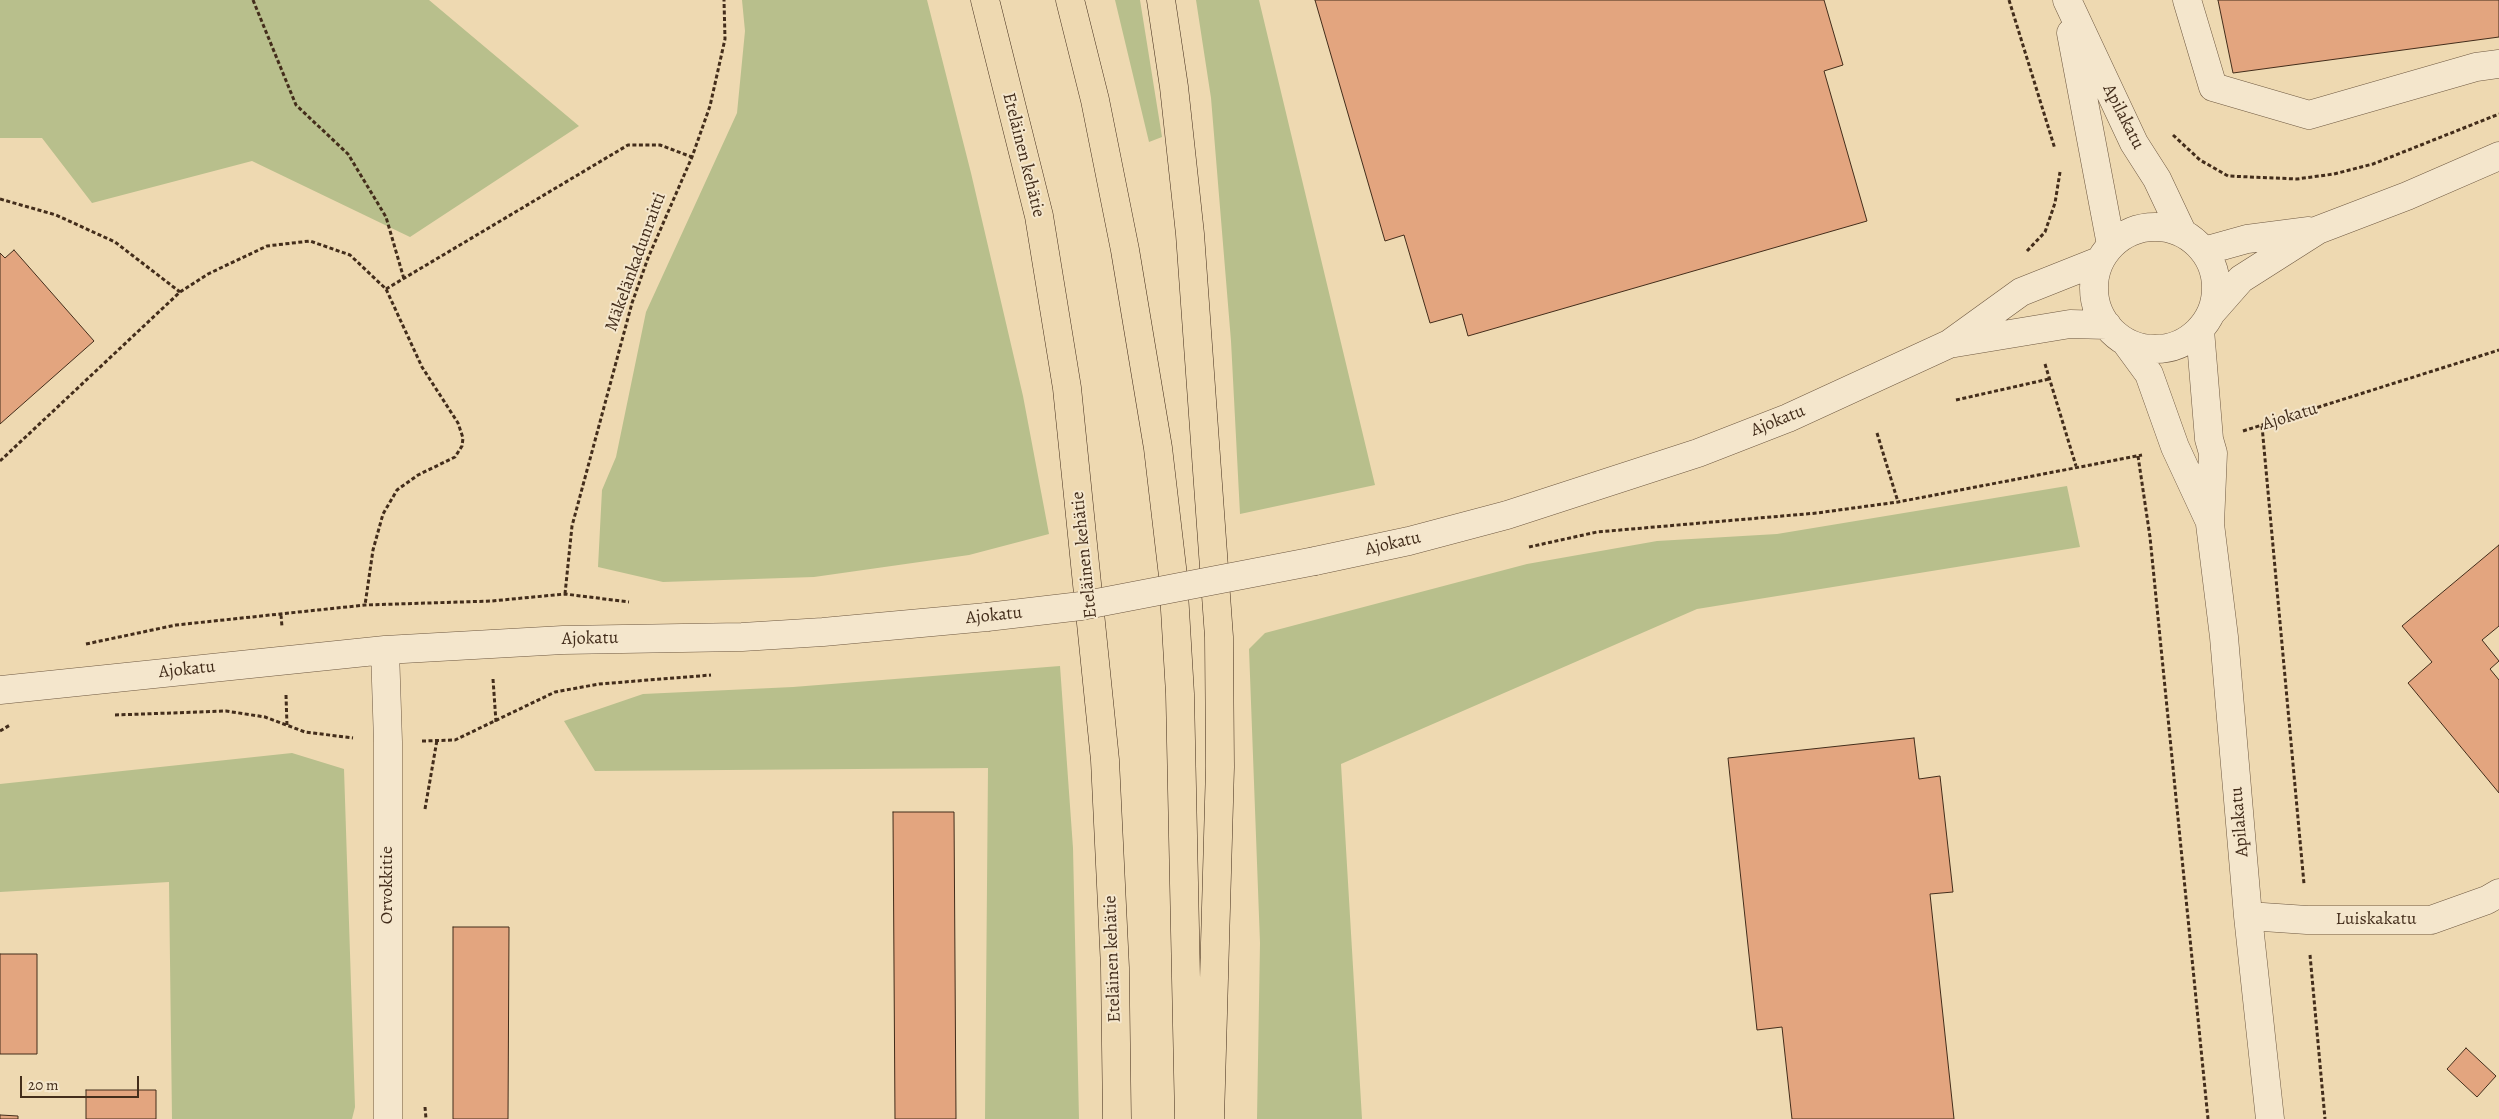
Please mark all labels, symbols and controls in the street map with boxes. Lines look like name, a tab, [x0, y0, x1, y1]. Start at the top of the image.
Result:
street label: Apilakatu	[2097, 81, 2149, 153]
street label: Eteläinen kehätie	[997, 90, 1049, 220]
street label: Mäkelänkadunraitti	[601, 190, 671, 334]
street label: Ajokatu	[2260, 398, 2320, 436]
street label: Ajokatu	[1748, 400, 1808, 442]
street label: Eteläinen kehätie	[1068, 490, 1102, 620]
street label: Ajokatu	[1363, 527, 1423, 561]
street label: Ajokatu	[965, 602, 1023, 630]
street label: Ajokatu	[562, 628, 618, 650]
street label: Ajokatu	[158, 656, 216, 684]
street label: Apilakatu	[2226, 786, 2254, 858]
street label: Orvokkitie	[377, 846, 399, 924]
street label: Eteläinen kehätie	[1100, 895, 1126, 1023]
street label: Luiskakatu	[2336, 909, 2416, 931]
scale bar	[22, 1066, 141, 1098]
text: 20 m	[28, 1075, 59, 1095]

